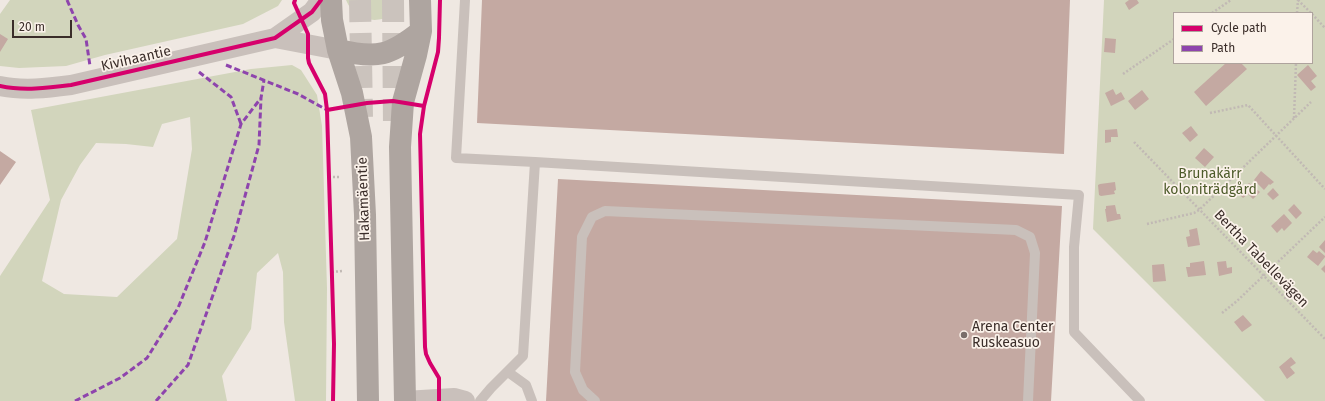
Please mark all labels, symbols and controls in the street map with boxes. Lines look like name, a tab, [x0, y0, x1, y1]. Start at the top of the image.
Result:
scale bar	[14, 12, 74, 38]
legend	[1173, 12, 1313, 64]
text: 20 m	[19, 20, 45, 34]
text: Cycle path	[1211, 21, 1267, 35]
text: Path	[1211, 41, 1235, 55]
street label: Kivihaantie	[99, 43, 173, 75]
street label: Hakamäentie	[354, 157, 374, 241]
park label: Brunakärr koloniträdgård	[1163, 166, 1257, 198]
street label: Bertha Tabellevägen	[1210, 207, 1312, 311]
place label: Arena Center Ruskeasuo	[972, 319, 1053, 352]
marker: Arena Center Ruskeasuo	[959, 330, 969, 340]

